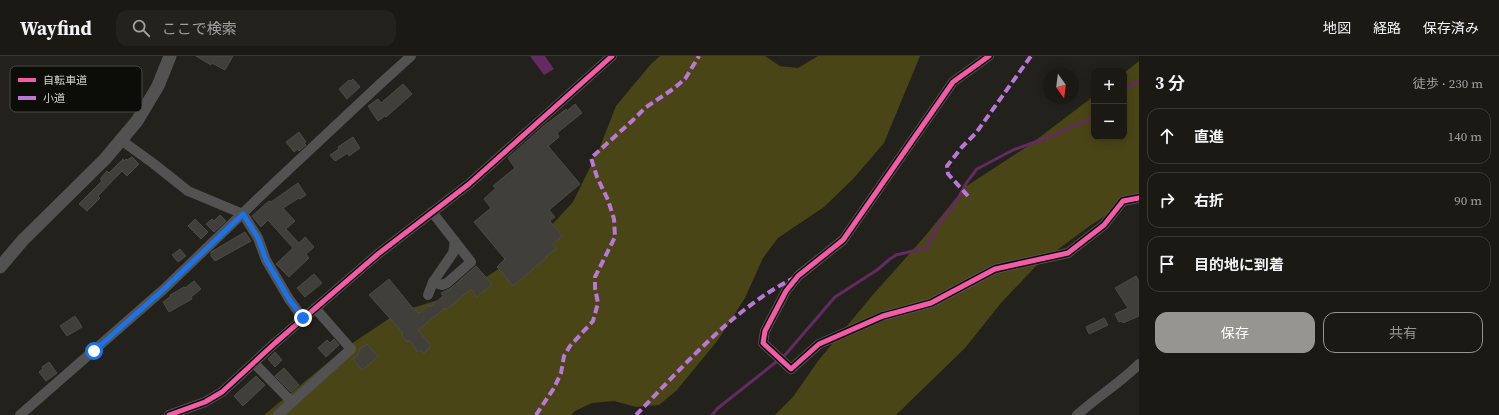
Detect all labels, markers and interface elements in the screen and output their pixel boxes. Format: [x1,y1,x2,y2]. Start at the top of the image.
search box [116,10,396,46]
text: Wayfind [20,15,92,41]
icon: search [130,17,152,39]
text: ここで検索 [162,18,237,39]
text: 地図 [1323,18,1351,38]
text: 経路 [1373,18,1401,38]
text: 保存済み [1423,18,1479,38]
legend [10,66,142,112]
north arrow [1043,68,1079,104]
map controls [1091,68,1127,140]
button: + [1091,68,1127,104]
text: 3 分 [1155,71,1185,95]
text: 自転車道 [43,73,87,88]
text: 徒歩 · 230 m [1413,75,1483,92]
text: 小道 [43,91,65,106]
button: − [1091,104,1127,140]
icon: ahead [1156,125,1178,147]
text: 直進 [1194,126,1224,147]
text: 140 m [1448,128,1482,145]
icon: right [1156,189,1178,211]
text: 右折 [1194,190,1224,211]
text: 90 m [1454,192,1482,209]
icon: arrive [1156,253,1178,275]
text: 目的地に到着 [1194,254,1284,275]
route end [294,309,312,327]
button: 保存 [1155,312,1315,353]
button: 共有 [1323,312,1483,353]
route start [85,342,103,360]

